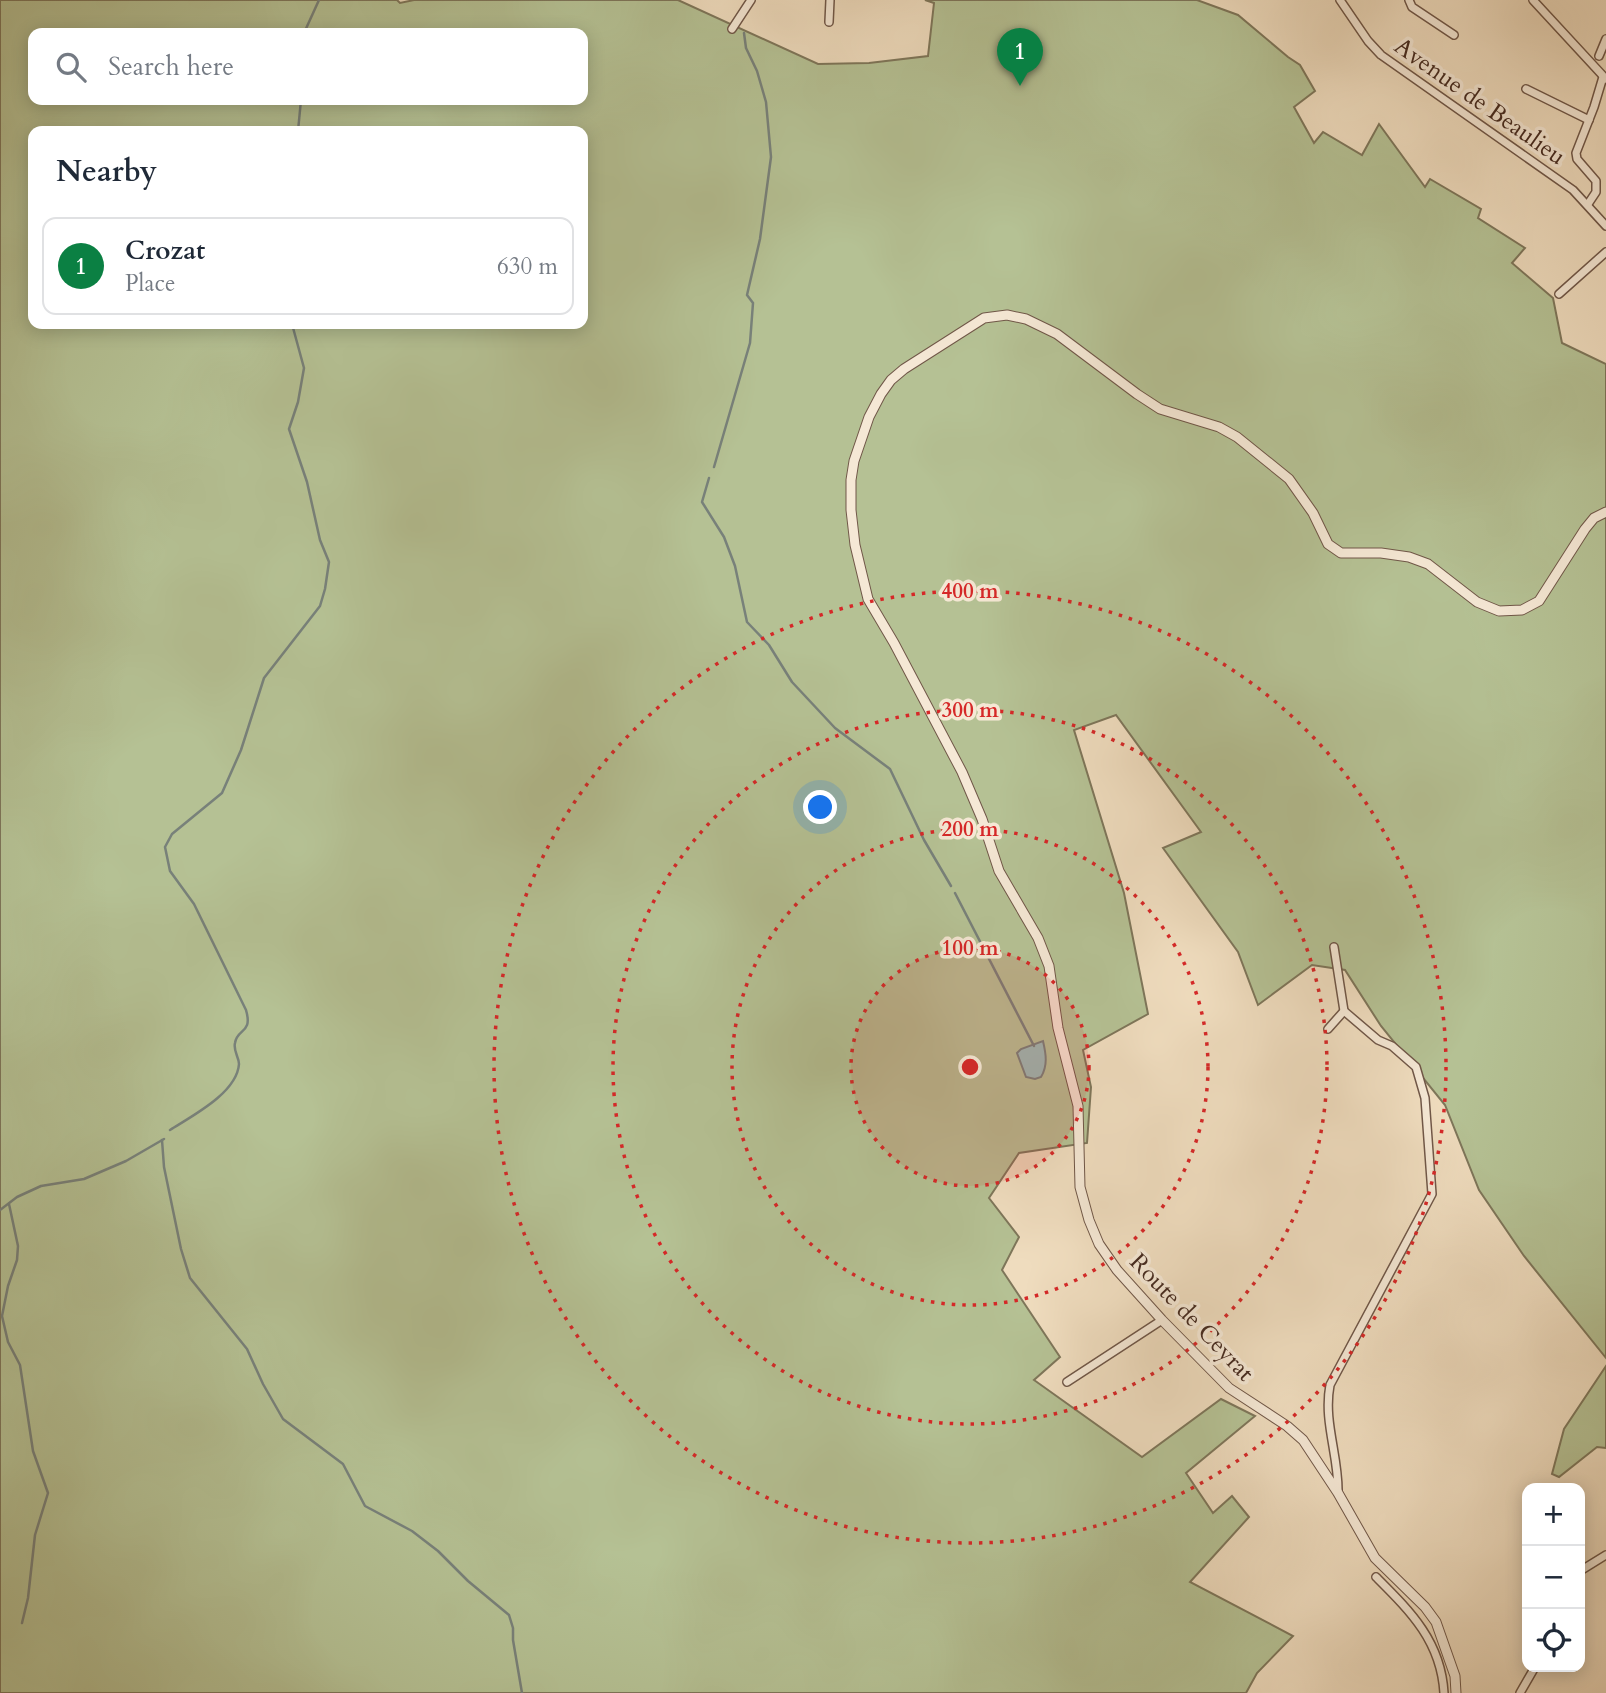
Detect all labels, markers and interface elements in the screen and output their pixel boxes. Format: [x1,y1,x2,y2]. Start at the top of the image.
search box [28,28,588,105]
pin: 1 [997,28,1043,86]
street label: Avenue de Beaulieu [1387,30,1572,173]
icon: search [52,48,90,86]
text: Search here [108,49,234,84]
text: Nearby [56,151,157,192]
text: Crozat [125,233,205,268]
text: 1 [75,251,87,282]
text: 630 m [497,251,558,282]
text: Place [125,268,175,299]
text: 400 m [941,577,999,606]
text: 300 m [941,696,999,725]
your location [803,790,837,824]
text: 200 m [941,815,999,844]
text: 100 m [941,934,999,963]
centre of rings [958,1055,982,1079]
street label: Route de Ceyrat [1122,1246,1262,1389]
map controls [1522,1483,1585,1672]
button: + [1522,1483,1585,1546]
button: − [1522,1546,1585,1609]
button: locate [1522,1609,1585,1672]

